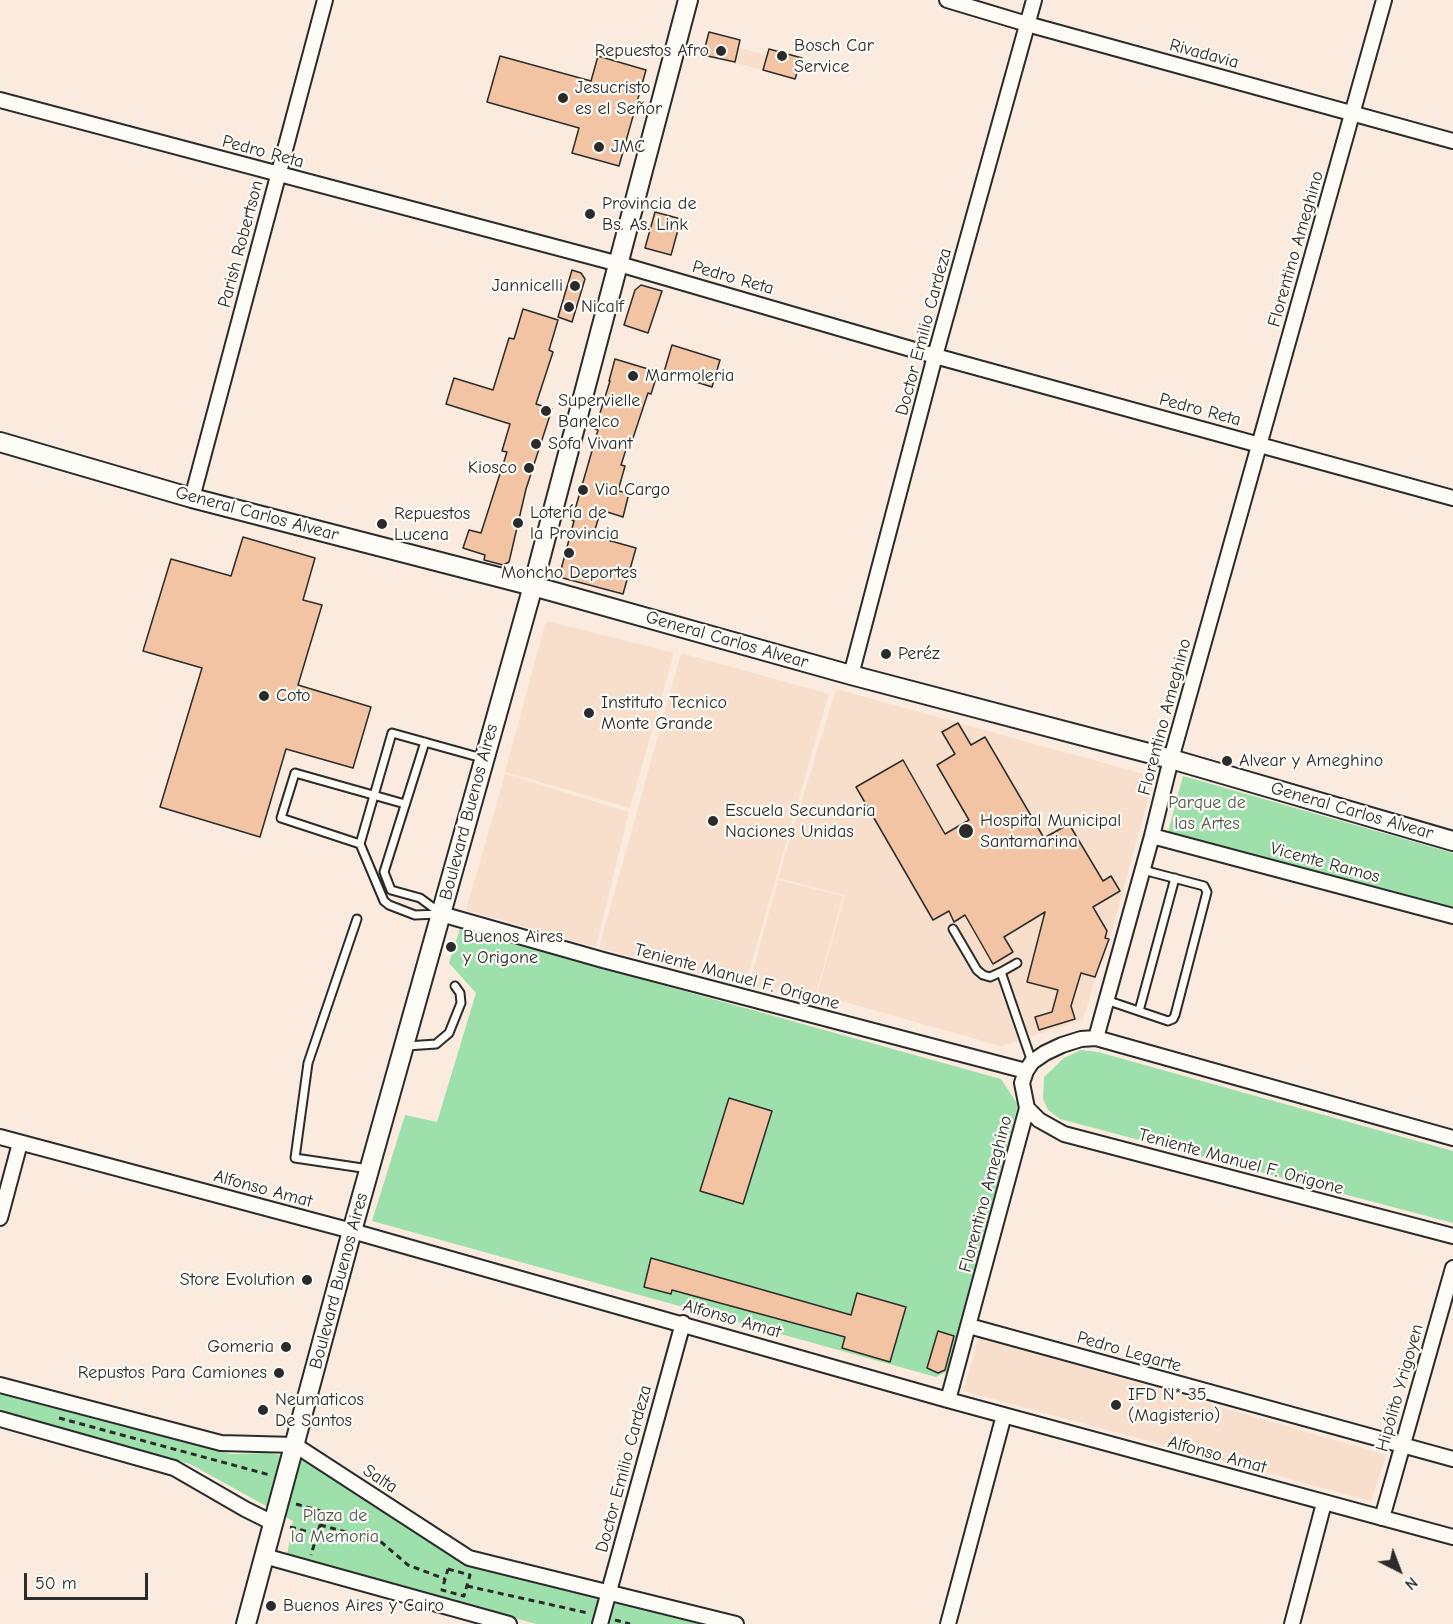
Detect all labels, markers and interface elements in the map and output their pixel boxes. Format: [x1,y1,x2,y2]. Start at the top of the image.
street label: Rivadavia [1167,34,1241,74]
place label: Bosch Car Service [794,35,874,78]
place label: Repuestos Afro [595,40,709,62]
marker: Repuestos Afro [714,44,728,58]
marker: Bosch Car Service [775,49,789,63]
place label: Jesucristo es el Señor [575,77,662,119]
marker: Jesucristo es el Señor [556,91,570,105]
street label: Pedro Reta [220,131,306,173]
place label: JMC [611,136,645,158]
marker: JMC [592,140,606,154]
street label: Florentino Ameghino [1263,168,1329,330]
street label: Parish Robertson [214,178,268,310]
place label: Provincia de Bs. As. Link [602,193,696,236]
marker: Provincia de Bs. As. Link [583,207,597,221]
street label: Doctor Emilio Cardeza [891,246,957,418]
street label: Pedro Reta [690,256,776,300]
place label: Jannicelli [492,275,563,297]
marker: Jannicelli [568,279,582,293]
place label: Nicalf [581,296,624,318]
marker: Nicalf [562,300,576,314]
place label: Marmoleria [645,365,734,387]
marker: Marmoleria [626,369,640,383]
street label: Pedro Reta [1157,389,1243,431]
place label: Supervielle Banelco [558,390,640,432]
marker: Supervielle Banelco [539,404,553,418]
place label: Sofa Vivant [548,433,633,455]
marker: Sofa Vivant [529,437,543,451]
place label: Kiosco [468,457,517,479]
marker: Kiosco [522,461,536,475]
place label: Via Cargo [595,479,670,501]
street label: General Carlos Alvear [173,482,341,546]
marker: Via Cargo [576,483,590,497]
place label: Lotería de la Provincia [530,502,619,544]
place label: Repuestos Lucena [394,503,470,546]
marker: Lotería de la Provincia [511,516,525,530]
marker: Repuestos Lucena [375,517,389,531]
marker: Moncho Deportes [562,546,576,560]
place label: Moncho Deportes [501,562,637,584]
street label: General Carlos Alvear [643,606,811,674]
street label: Florentino Ameghino [1134,636,1196,798]
place label: Peréz [898,643,940,665]
marker: Peréz [879,647,893,661]
place label: Coto [276,685,311,707]
marker: Coto [257,689,271,703]
place label: Instituto Tecnico Monte Grande [601,692,727,734]
marker: Instituto Tecnico Monte Grande [582,706,596,720]
street label: Boulevard Buenos Aires [435,722,503,902]
place label: Alvear y Ameghino [1239,750,1383,772]
marker: Alvear y Ameghino [1220,754,1234,768]
street label: General Carlos Alvear [1268,777,1436,845]
park label: Parque de las Artes [1168,792,1246,834]
place label: Escuela Secundaria Naciones Unidas [725,800,876,842]
place label: Hospital Municipal Santamarina [980,810,1121,852]
marker: Escuela Secundaria Naciones Unidas [706,814,720,828]
marker: Hospital Municipal Santamarina [957,822,975,840]
street label: Vicente Ramos [1268,838,1382,888]
place label: Buenos Aires y Origone [463,926,563,968]
street label: Teniente Manuel F. Origone [632,939,842,1015]
marker: Buenos Aires y Origone [444,940,458,954]
street label: Florentino Ameghino [955,1113,1017,1275]
street label: Teniente Manuel F. Origone [1136,1124,1346,1200]
street label: Alfonso Amat [211,1165,315,1213]
street label: Boulevard Buenos Aires [305,1191,373,1371]
place label: Store Evolution [180,1269,295,1291]
marker: Store Evolution [300,1273,314,1287]
street label: Alfonso Amat [680,1295,784,1343]
street label: Hipólito Yrigoyen [1371,1322,1429,1454]
street label: Pedro Legarte [1074,1327,1184,1377]
place label: Gomeria [207,1336,274,1358]
marker: Gomeria [279,1340,293,1354]
place label: Repustos Para Camiones [78,1362,267,1384]
marker: Repustos Para Camiones [272,1366,286,1380]
street label: Doctor Emilio Cardeza [591,1383,657,1555]
place label: IFD N* 35 (Magisterio) [1128,1384,1220,1426]
place label: Neumaticos De Santos [275,1389,364,1432]
marker: IFD N* 35 (Magisterio) [1109,1398,1123,1412]
marker: Neumaticos De Santos [256,1403,270,1417]
street label: Alfonso Amat [1165,1431,1269,1479]
street label: Salta [359,1460,401,1498]
park label: Plaza de la Memoria [291,1505,379,1547]
north arrow [1369,1540,1429,1600]
scale bar [27,1561,152,1599]
text: 50 m [35,1573,77,1594]
text: N [1401,1573,1421,1594]
place label: Buenos Aires y Cairo [283,1595,444,1617]
marker: Buenos Aires y Cairo [264,1599,278,1613]

